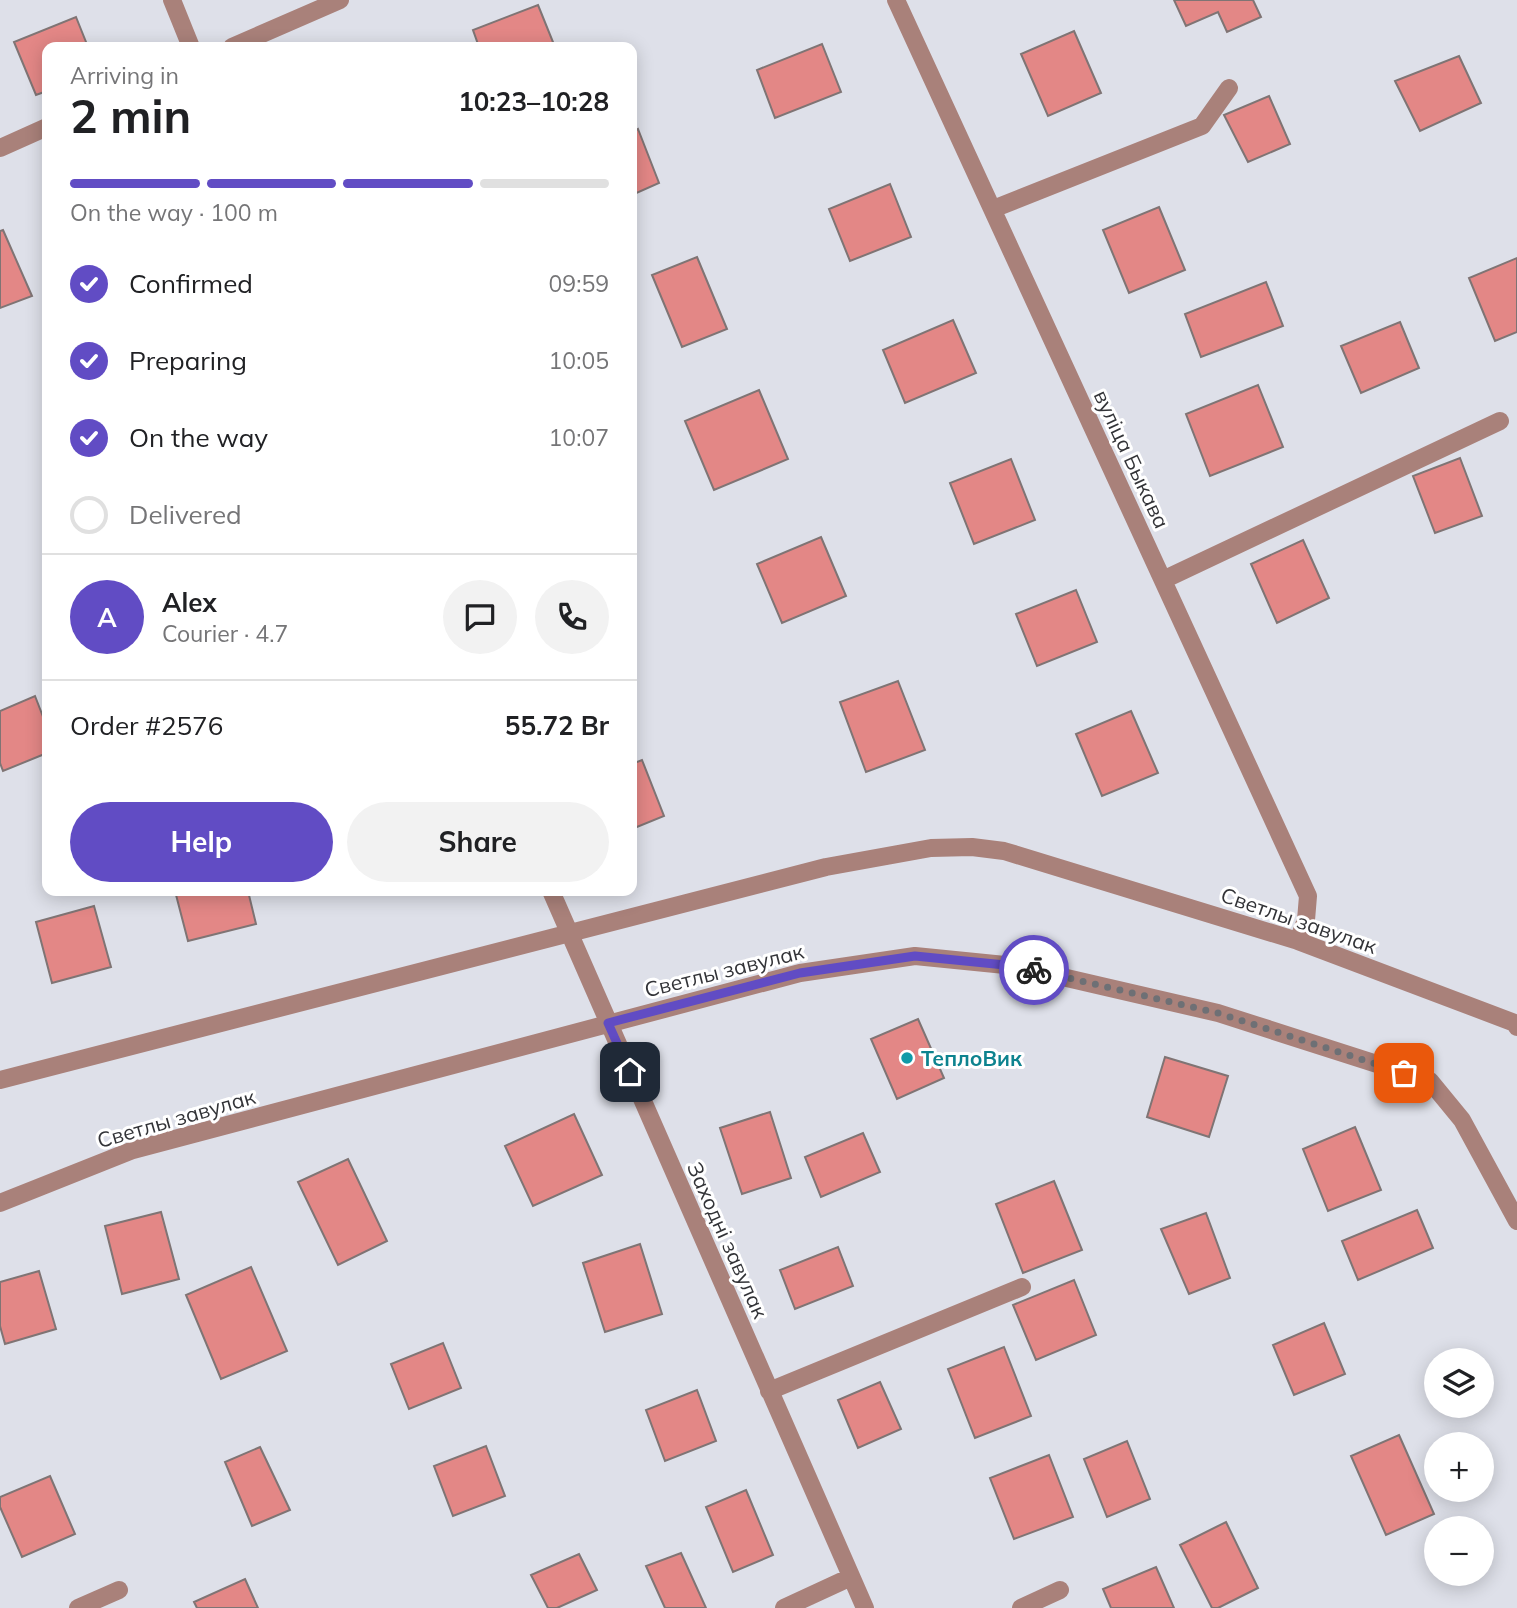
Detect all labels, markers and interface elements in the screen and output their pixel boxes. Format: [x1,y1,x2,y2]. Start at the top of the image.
text: Arriving in [70,61,179,90]
text: 10:23–10:28 [458,85,609,118]
text: 2 min [70,87,191,145]
text: On the way · 100 m [70,198,278,227]
icon: check [70,265,108,303]
text: Confirmed [129,267,253,300]
text: 09:59 [549,269,609,298]
icon: check [70,342,108,380]
text: Preparing [129,344,247,377]
text: 10:05 [549,346,609,375]
street label: вуліца Быкава [1089,386,1175,532]
icon: check [70,419,108,457]
text: On the way [129,421,268,454]
text: 10:07 [549,423,609,452]
text: Delivered [129,498,242,531]
button: chat [443,580,517,654]
button: phone [535,580,609,654]
text: Alex [162,586,217,619]
text: A [97,601,117,634]
text: Courier · 4.7 [162,619,288,648]
text: Order #2576 [70,709,223,742]
text: 55.72 Br [505,709,609,742]
button: Help [70,802,333,882]
button: Share [347,802,609,882]
street label: Светлы завулак [1218,881,1381,959]
courier [999,935,1069,1005]
street label: Светлы завулак [642,937,807,1002]
icon: bike [1015,951,1053,989]
pin [600,1042,660,1102]
pin [1374,1043,1434,1103]
place label: ТеплоВик [921,1045,1023,1071]
marker: ТеплоВик [899,1050,915,1066]
icon: home [611,1053,649,1091]
icon: bag [1385,1054,1423,1092]
street label: Светлы завулак [94,1083,259,1153]
street label: Заходні завулак [682,1158,774,1323]
map controls [1424,1348,1494,1586]
button: layers [1424,1348,1494,1418]
button: + [1424,1432,1494,1502]
button: − [1424,1516,1494,1586]

